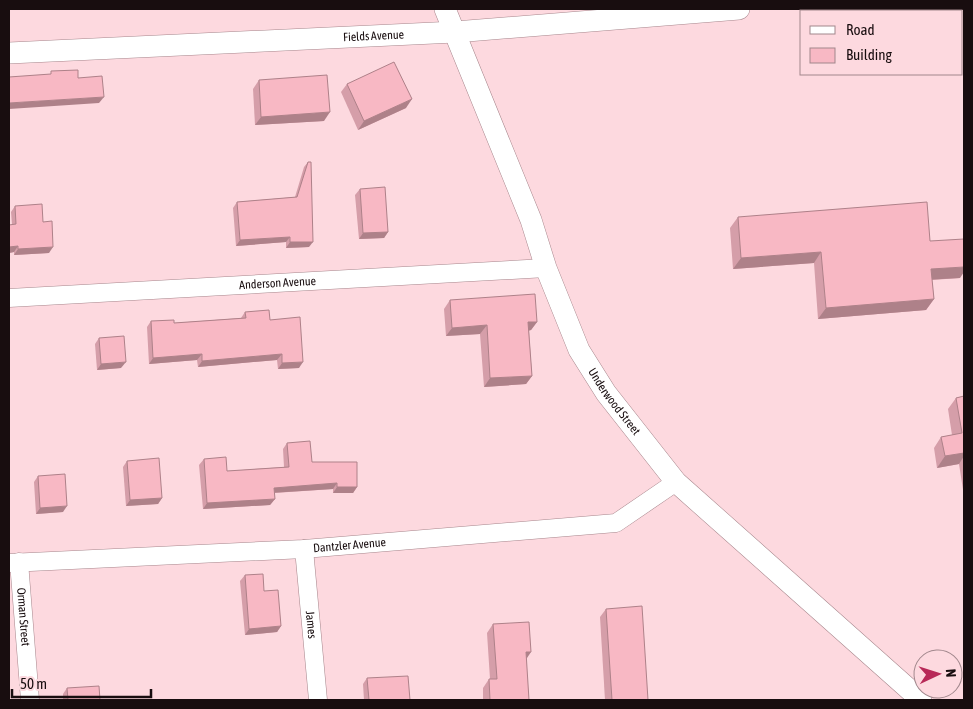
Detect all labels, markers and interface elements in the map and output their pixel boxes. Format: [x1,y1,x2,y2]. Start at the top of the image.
legend [800,10,963,75]
text: Road [846,21,875,38]
street label: Fields Avenue [343,27,404,44]
text: Building [846,46,892,63]
street label: Anderson Avenue [239,274,316,292]
street label: Underwood Street [585,365,644,438]
street label: Dantzler Avenue [313,535,386,555]
street label: Orman Street [14,587,33,647]
street label: James [303,610,319,639]
north arrow [913,649,963,699]
scale bar [12,666,151,698]
text: N [943,668,959,678]
text: 50 m [20,675,47,692]

